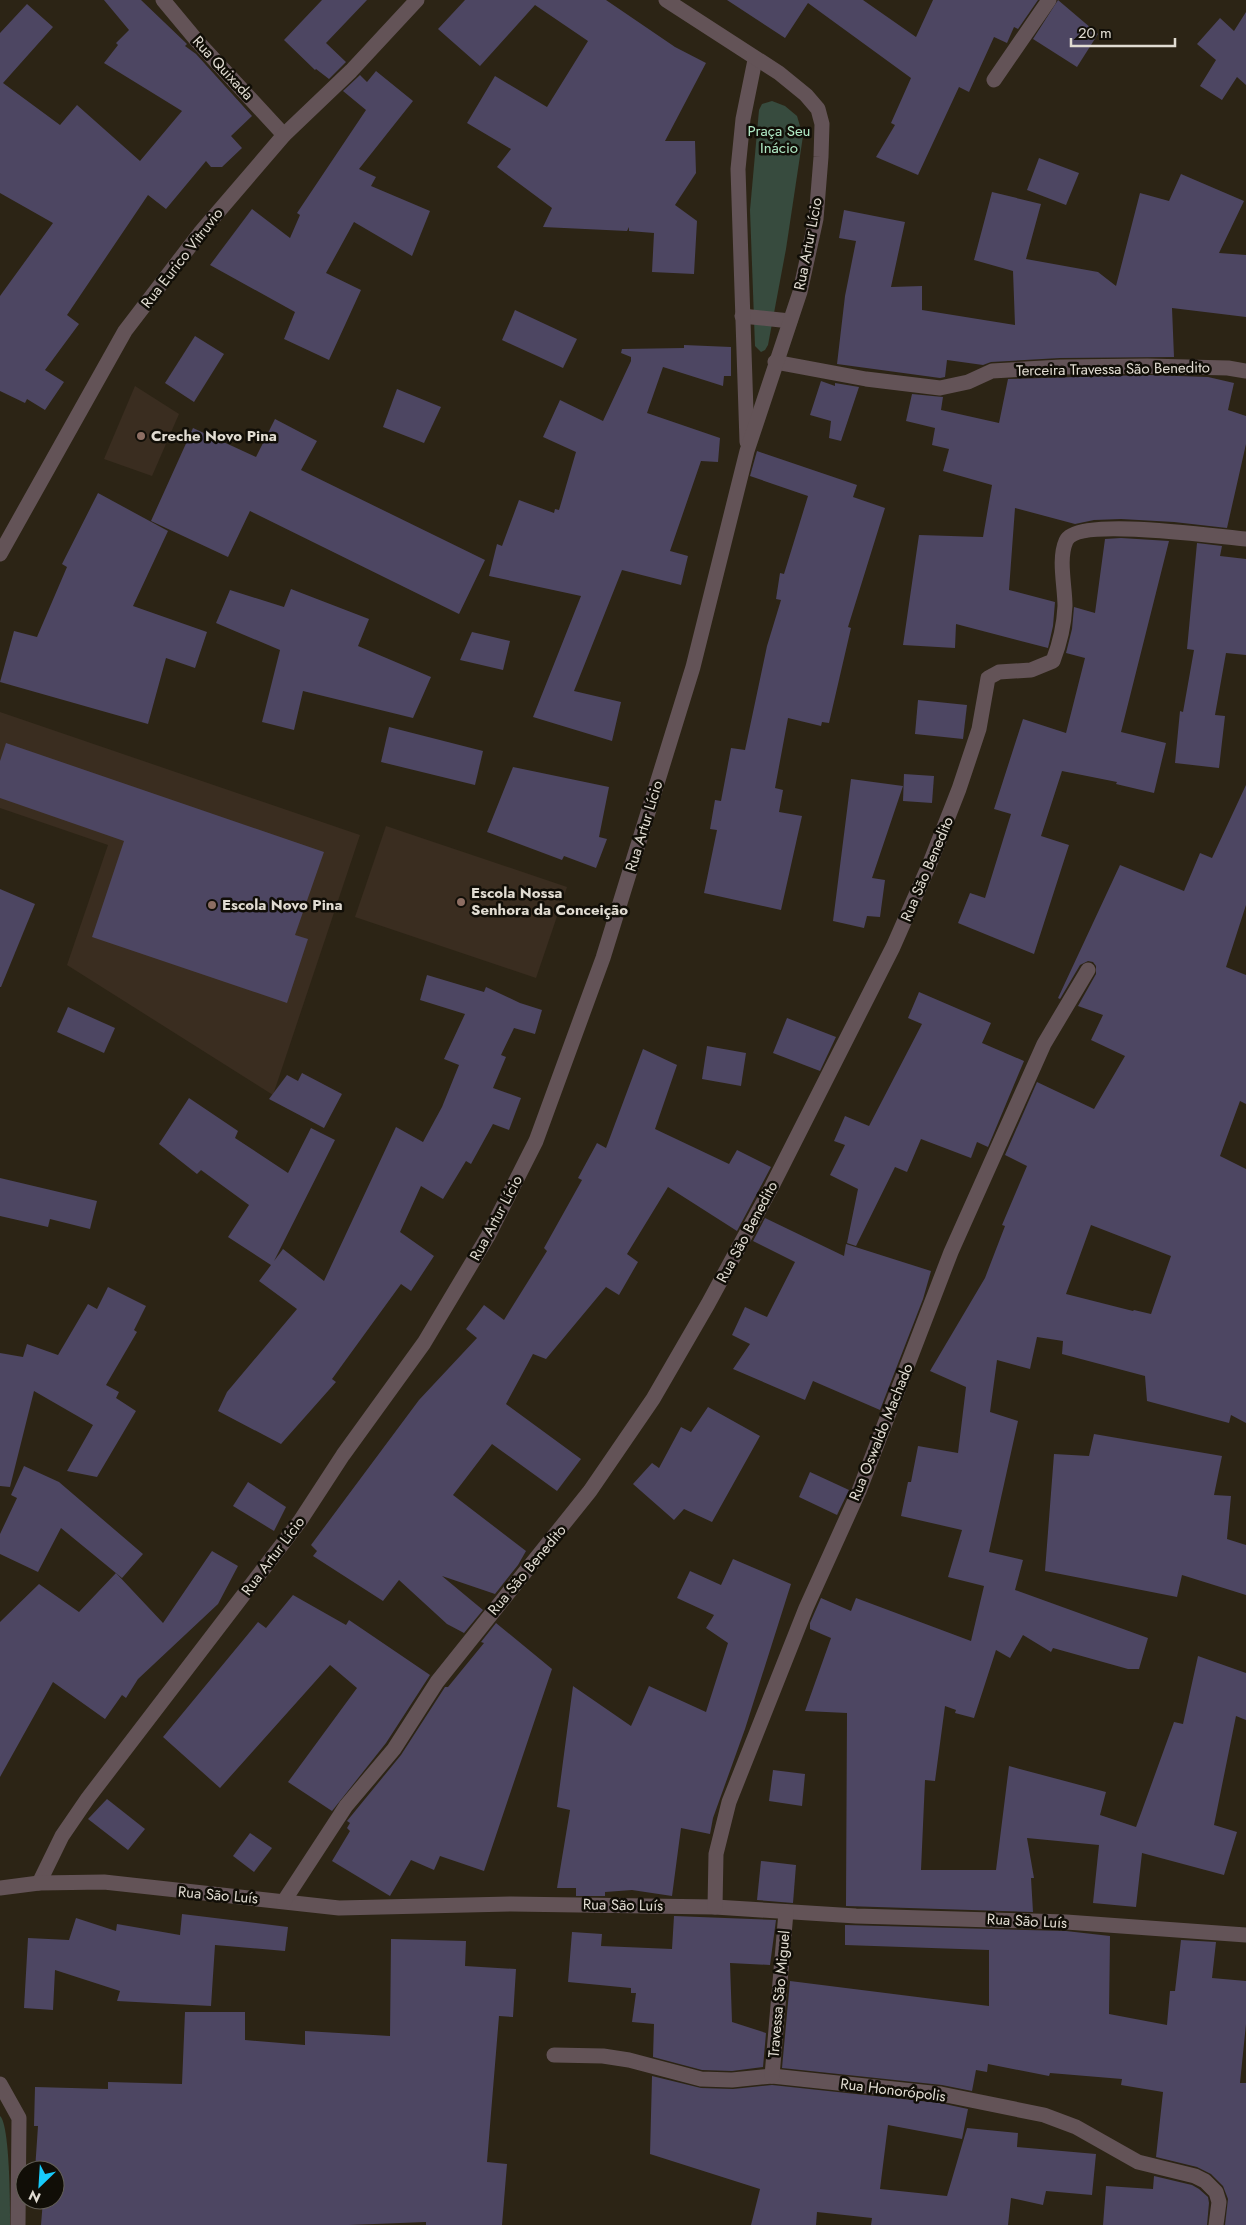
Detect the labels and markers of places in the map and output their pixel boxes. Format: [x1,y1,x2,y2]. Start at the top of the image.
place label: Creche Novo Pina [151,425,277,447]
marker: Creche Novo Pina [135,430,147,442]
place label: Escola Nossa Senhora da Conceição [471,882,628,921]
place label: Escola Novo Pina [222,894,343,916]
marker: Escola Nossa Senhora da Conceição [455,896,467,908]
marker: Escola Novo Pina [206,899,218,911]

